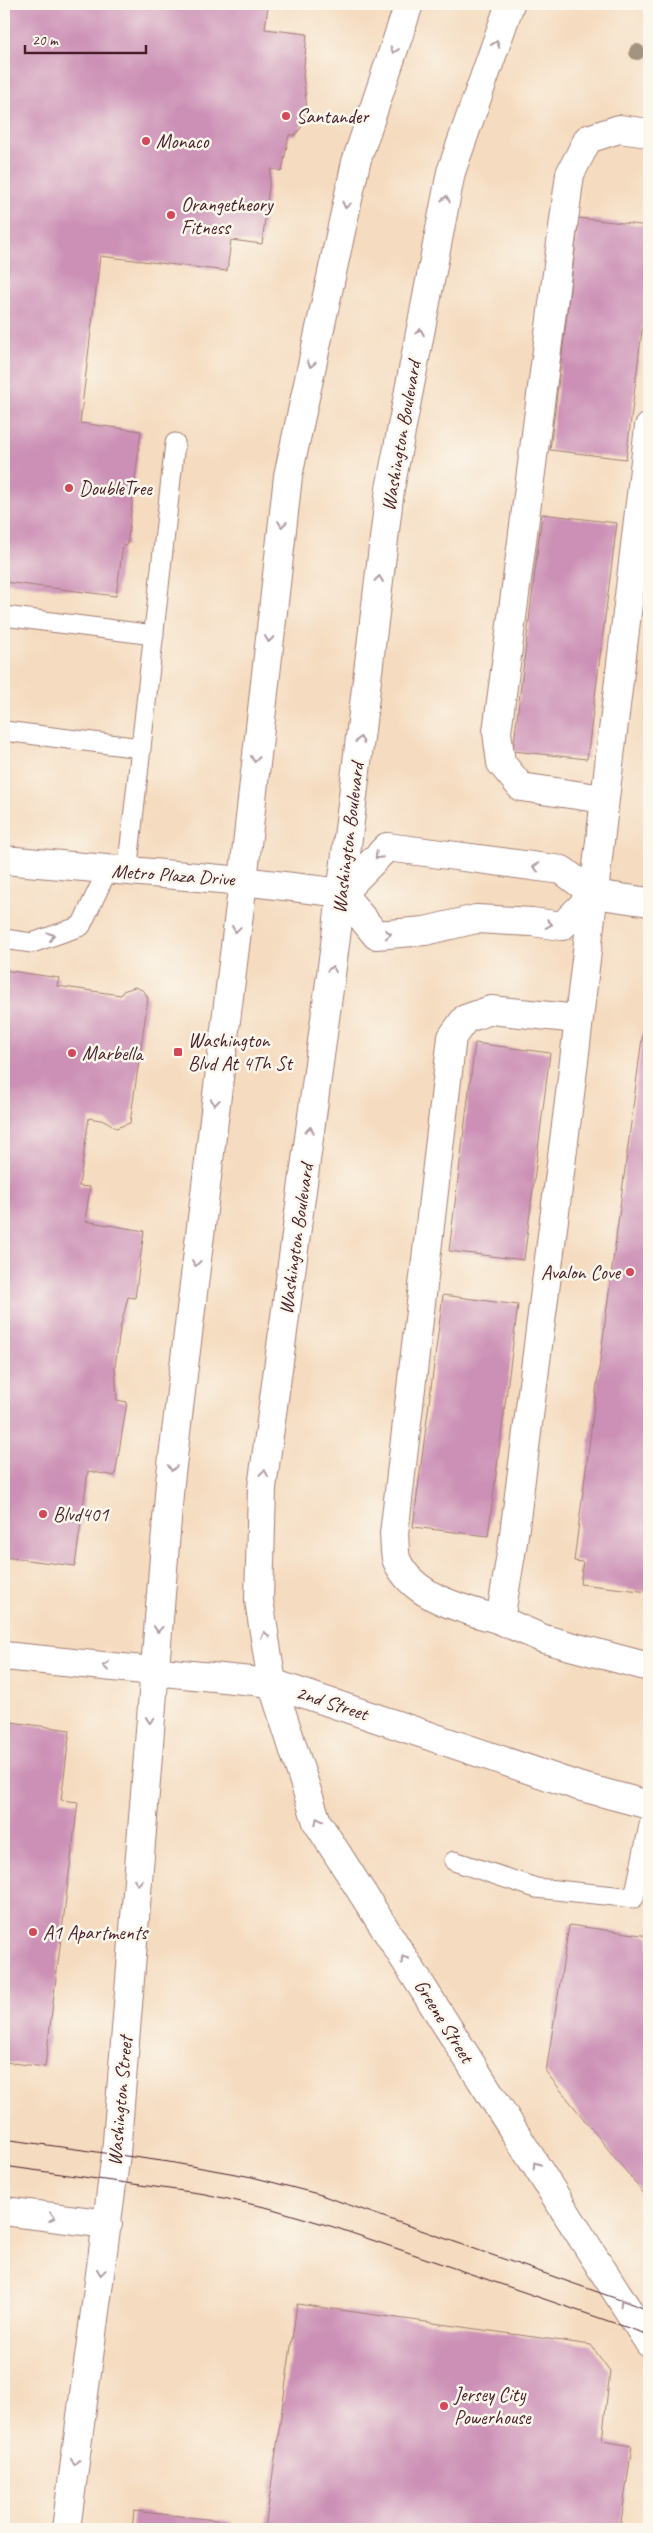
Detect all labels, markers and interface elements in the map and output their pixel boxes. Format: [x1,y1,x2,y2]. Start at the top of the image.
scale bar [25,22,146,54]
text: 20 m [32,31,59,50]
one-way arrow [490,41,500,49]
one-way arrow [389,45,399,54]
place label: Santander [296,104,370,129]
marker: Santander [280,110,292,122]
place label: Monaco [156,129,209,154]
marker: Monaco [140,135,152,147]
place label: Orangetheory Fitness [181,192,275,240]
one-way arrow [440,194,450,203]
one-way arrow [342,201,352,210]
marker: Orangetheory Fitness [165,209,177,221]
one-way arrow [414,328,425,337]
street label: Washington Boulevard [376,356,427,513]
one-way arrow [306,359,317,368]
place label: DoubleTree [79,476,153,501]
marker: DoubleTree [63,482,75,494]
one-way arrow [277,520,288,528]
one-way arrow [373,574,384,582]
one-way arrow [264,636,275,644]
one-way arrow [354,736,365,744]
one-way arrow [250,755,261,763]
street label: Washington Boulevard [326,758,370,915]
one-way arrow [375,850,384,859]
street label: Metro Plaza Drive [111,858,237,892]
one-way arrow [532,862,540,873]
one-way arrow [544,919,553,929]
one-way arrow [231,925,242,933]
one-way arrow [384,928,392,939]
one-way arrow [46,932,55,942]
one-way arrow [326,965,337,973]
place label: Washington Blvd At 4Th St [188,1028,294,1076]
place label: Marbella [82,1041,144,1066]
marker: Washington Blvd At 4Th St [172,1046,184,1058]
marker: Marbella [66,1047,78,1059]
one-way arrow [210,1098,221,1106]
one-way arrow [304,1126,315,1134]
street label: Washington Boulevard [273,1159,319,1316]
one-way arrow [191,1259,202,1267]
place label: Avalon Cove [541,1260,621,1285]
marker: Avalon Cove [624,1266,636,1278]
one-way arrow [167,1464,178,1472]
one-way arrow [258,1469,269,1477]
place label: Blvd401 [53,1502,109,1527]
marker: Blvd401 [37,1508,49,1520]
one-way arrow [153,1626,164,1634]
one-way arrow [260,1631,271,1639]
one-way arrow [102,1661,110,1672]
street label: 2nd Street [293,1680,373,1727]
one-way arrow [145,1716,156,1724]
one-way arrow [314,1817,324,1826]
one-way arrow [132,1878,143,1886]
place label: A1 Apartments [43,1920,149,1945]
marker: A1 Apartments [27,1926,39,1938]
one-way arrow [401,1955,410,1964]
street label: Greene Street [409,1975,481,2069]
street label: Washington Street [102,2032,138,2167]
one-way arrow [532,2162,542,2171]
one-way arrow [48,2211,56,2222]
one-way arrow [96,2268,107,2276]
one-way arrow [620,2299,629,2308]
place label: Jersey City Powerhouse [453,2382,532,2430]
marker: Jersey City Powerhouse [438,2400,450,2412]
one-way arrow [71,2458,81,2466]

